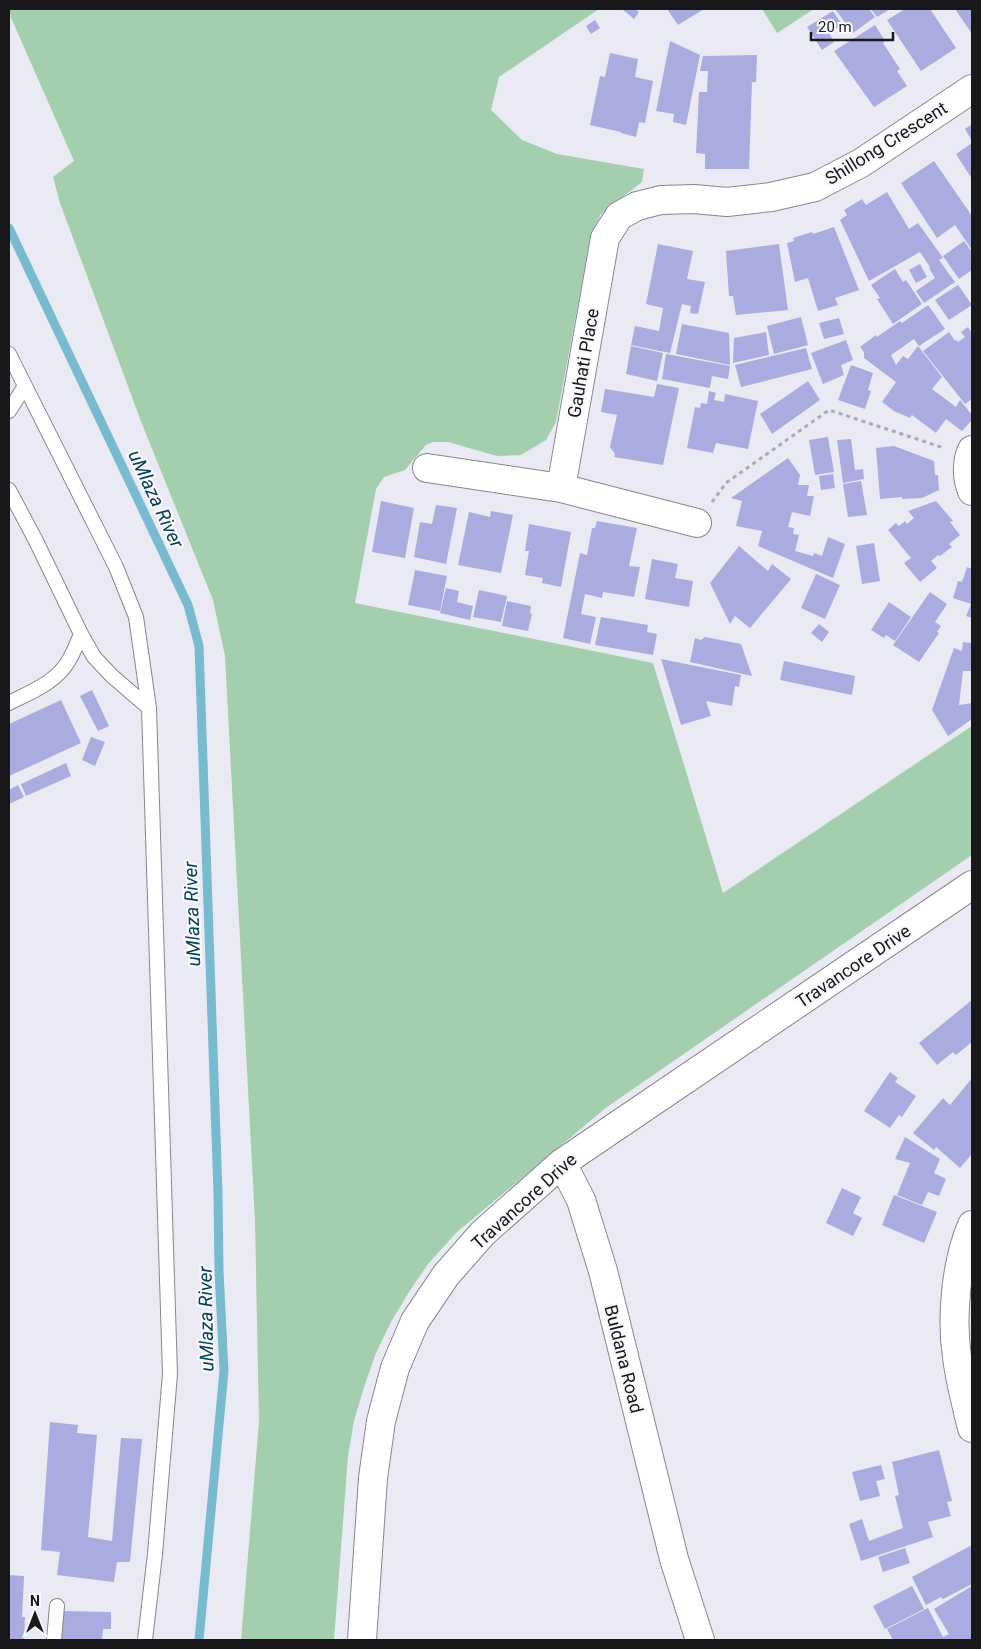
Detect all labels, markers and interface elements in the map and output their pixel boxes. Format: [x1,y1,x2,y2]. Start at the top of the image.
scale bar [811,10,894,42]
text: 20 m [818,18,852,36]
street label: Shillong Crescent [821,97,951,189]
street label: Gauhati Place [563,307,603,419]
water label: uMlaza River [123,446,189,552]
water label: uMlaza River [179,860,205,967]
street label: Travancore Drive [792,920,914,1012]
street label: Travancore Drive [467,1148,581,1254]
water label: uMlaza River [194,1265,218,1372]
street label: Buldana Road [600,1303,648,1415]
north arrow [10,1589,60,1639]
text: N [30,1593,40,1609]

